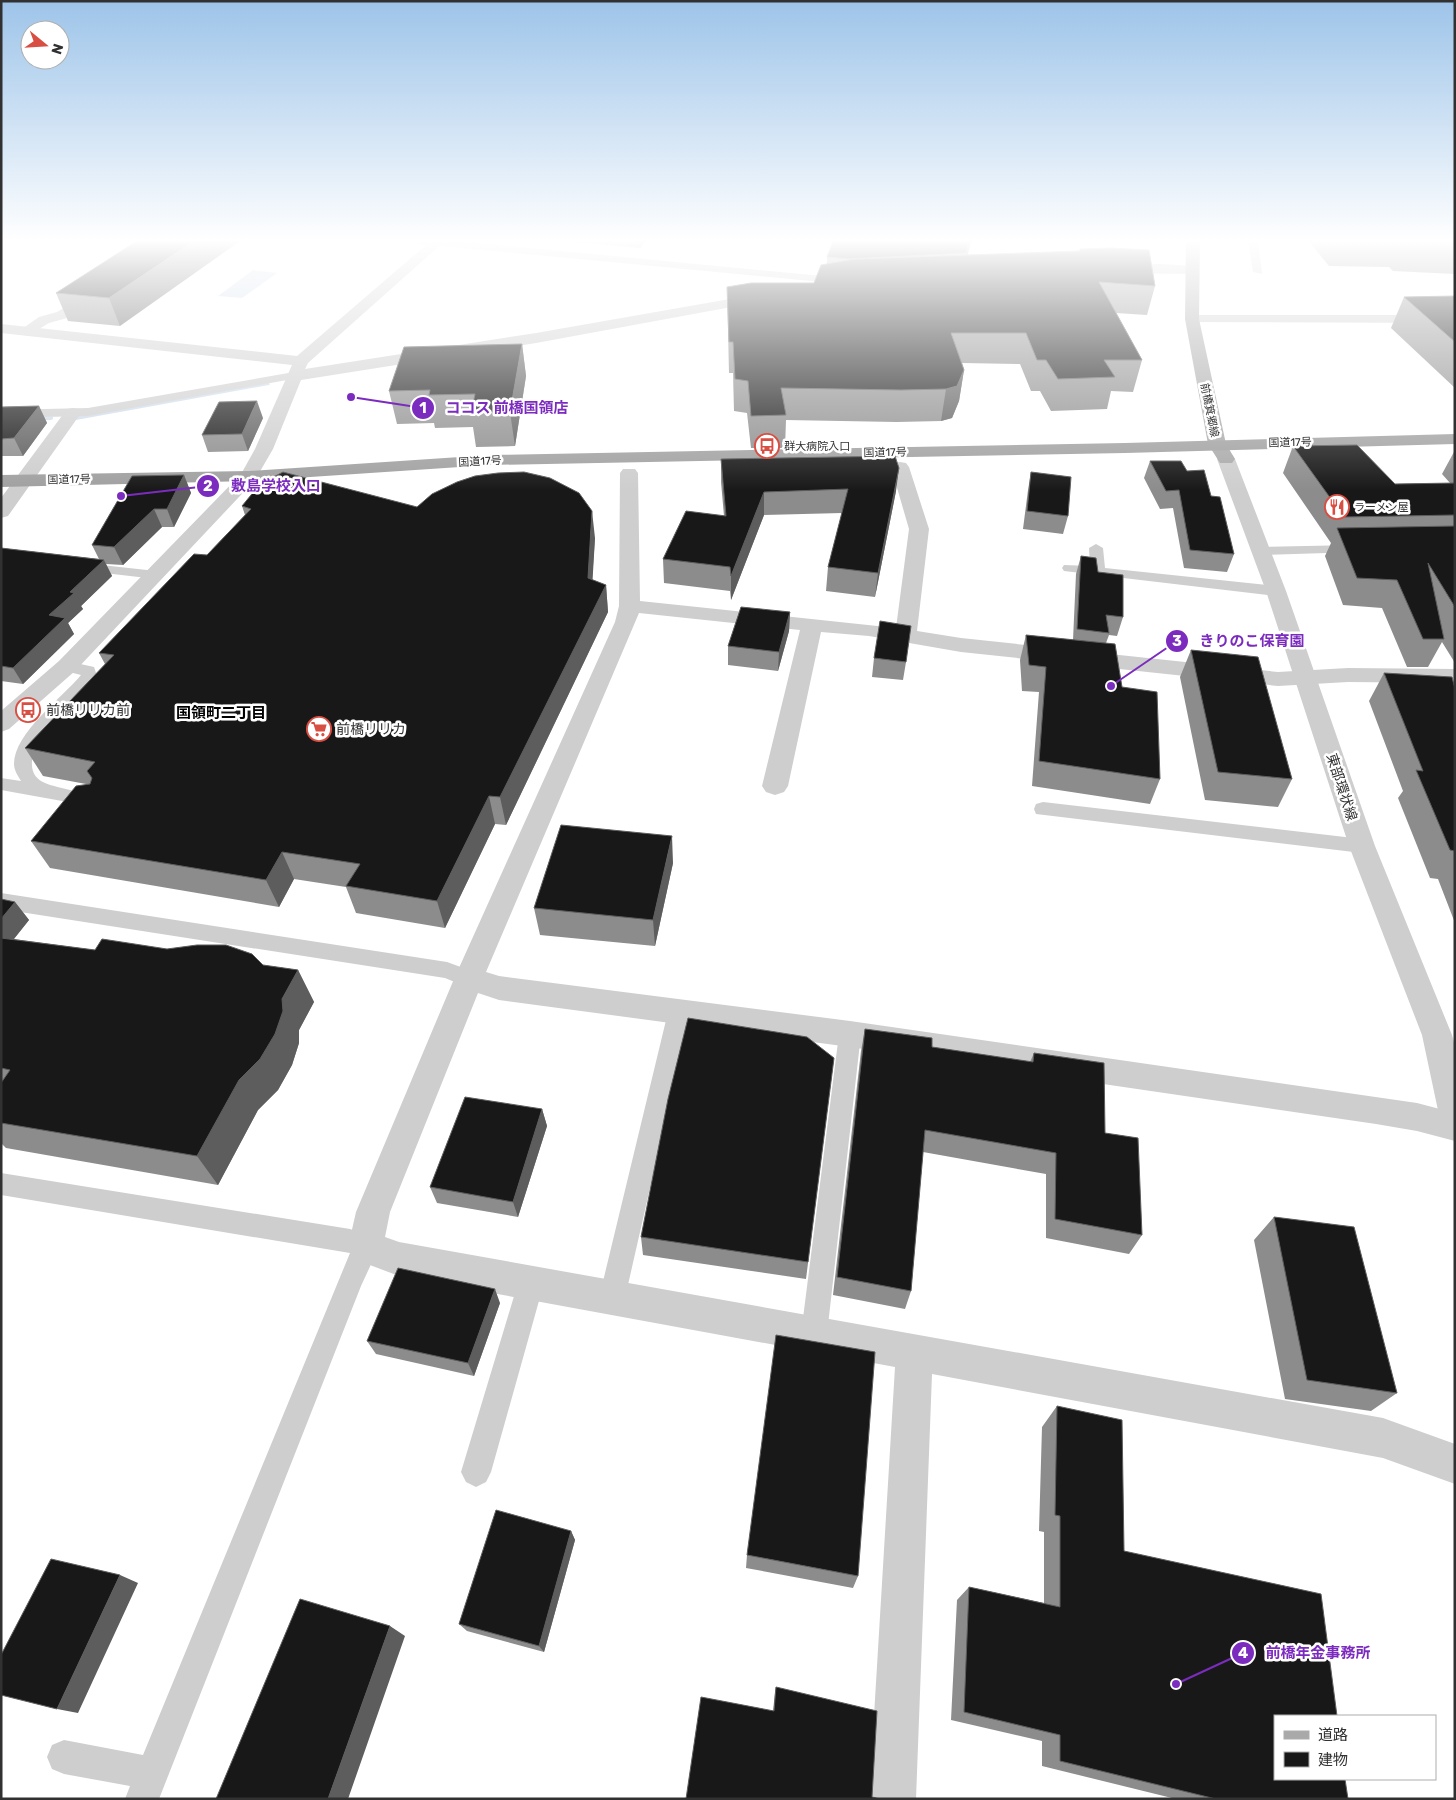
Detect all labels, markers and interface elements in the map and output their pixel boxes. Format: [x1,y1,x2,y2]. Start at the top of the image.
north arrow [20,20,70,70]
text: N [47,41,67,56]
street label: 前橋箕郷線 [1198,382,1221,438]
callout: ココス 前橋国領店 [411,393,579,423]
text: 1 [419,399,427,417]
text: ココス 前橋国領店 [445,399,569,417]
bus stop icon: 群大病院入口 [754,433,780,459]
street label: 国道17号 [1268,436,1312,449]
place label: 群大病院入口 [784,440,850,453]
street label: 国道17号 [863,446,907,459]
street label: 国道17号 [458,454,502,469]
callout: 敷島学校入口 [196,471,331,501]
street label: 国道17号 [47,473,91,486]
text: 2 [203,477,213,495]
text: 敷島学校入口 [231,477,321,495]
restaurant icon: ラーメン屋 [1324,494,1350,520]
place label: ラーメン屋 [1354,501,1409,514]
callout: きりのこ保育園 [1164,626,1314,656]
text: 3 [1172,632,1182,650]
text: きりのこ保育園 [1199,632,1305,650]
bus stop icon: 前橋リリカ前 [15,697,41,723]
place label: 前橋リリカ前 [46,702,130,719]
district label: 国領町二丁目 [176,704,266,722]
supermarket icon: 前橋リリカ [306,716,332,742]
place label: 前橋リリカ [336,721,406,738]
street label: 東部環状線 [1323,751,1360,823]
callout: 前橋年金事務所 [1230,1638,1380,1668]
text: 4 [1238,1644,1248,1662]
text: 前橋年金事務所 [1265,1644,1371,1662]
legend [1274,1715,1436,1780]
text: 道路 [1318,1726,1348,1744]
text: 建物 [1318,1751,1348,1769]

